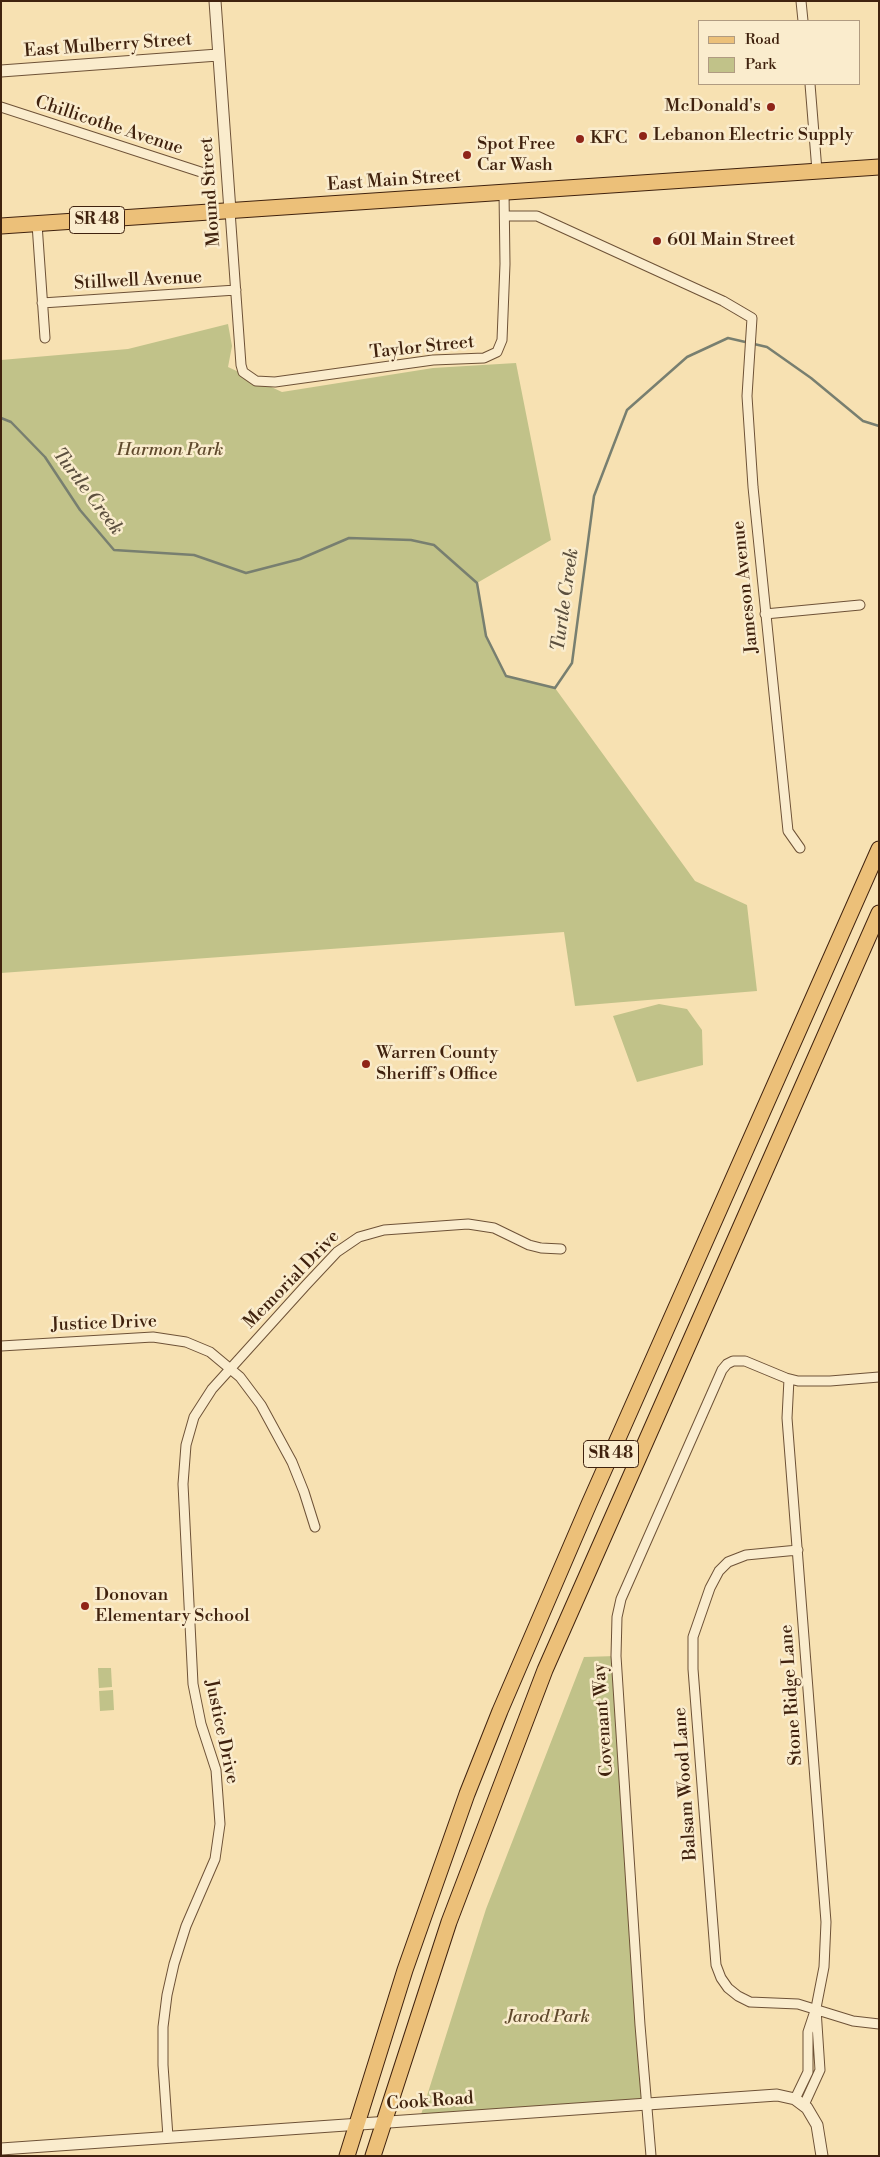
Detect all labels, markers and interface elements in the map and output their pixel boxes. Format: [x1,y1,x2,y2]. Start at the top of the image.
legend [698,20,860,85]
street label: East Mulberry Street [23,29,193,63]
text: Road [745,30,780,49]
text: Park [745,55,776,74]
street label: Chillicothe Avenue [32,92,186,160]
place label: McDonald's [665,96,761,118]
marker: McDonald's [765,101,777,113]
place label: Lebanon Electric Supply [653,125,853,147]
place label: KFC [590,128,627,150]
marker: Lebanon Electric Supply [637,130,649,142]
marker: KFC [574,133,586,145]
place label: Spot Free Car Wash [477,134,555,176]
street label: Mound Street [196,136,226,248]
marker: Spot Free Car Wash [461,149,473,161]
street label: East Main Street [326,166,462,196]
road number: SR 48 [70,206,124,234]
place label: 601 Main Street [667,230,795,252]
marker: 601 Main Street [651,235,663,247]
street label: Stillwell Avenue [73,267,203,295]
street label: Taylor Street [369,332,475,364]
park label: Harmon Park [117,440,223,462]
water label: Turtle Creek [47,444,127,540]
street label: Jameson Avenue [728,520,764,654]
water label: Turtle Creek [548,547,584,653]
place label: Warren County Sheriff’s Office [376,1043,498,1086]
marker: Warren County Sheriff’s Office [360,1058,372,1070]
street label: Memorial Drive [239,1226,345,1334]
street label: Justice Drive [51,1311,157,1337]
road number: SR 48 [584,1440,638,1468]
place label: Donovan Elementary School [95,1585,250,1628]
marker: Donovan Elementary School [79,1600,91,1612]
street label: Stone Ridge Lane [776,1624,808,1766]
street label: Covenant Way [589,1663,619,1777]
street label: Justice Drive [199,1678,243,1786]
street label: Balsam Wood Lane [670,1707,702,1861]
park label: Jarod Park [506,2007,590,2029]
street label: Cook Road [386,2088,474,2116]

